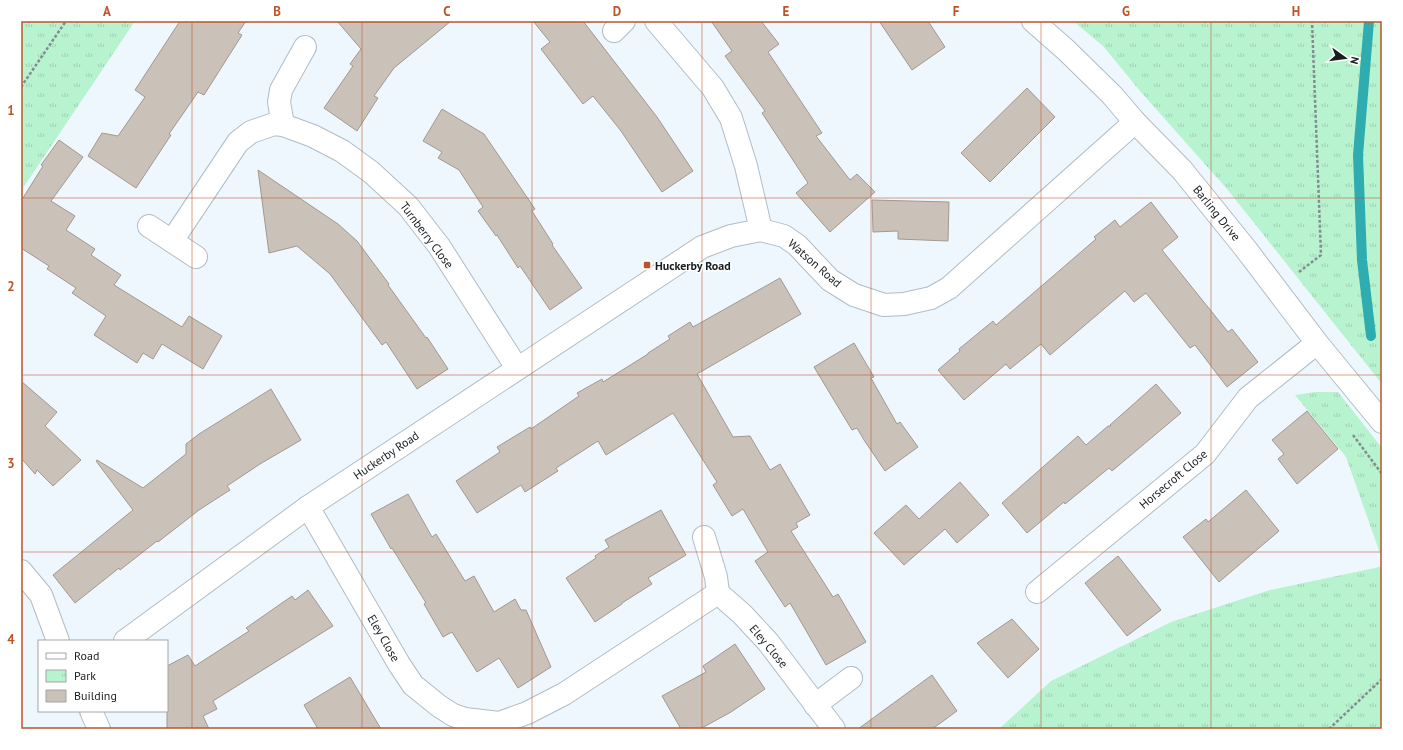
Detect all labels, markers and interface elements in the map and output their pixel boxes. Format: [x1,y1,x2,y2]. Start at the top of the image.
text: A [103,3,111,20]
text: B [273,3,281,20]
text: C [443,3,451,20]
text: D [613,3,621,20]
text: E [783,3,790,20]
text: F [953,3,960,20]
text: G [1122,3,1130,20]
text: H [1292,3,1300,20]
north arrow [1325,38,1365,78]
text: N [1347,55,1362,66]
text: 1 [7,102,15,119]
street label: Barling Drive [1190,182,1244,244]
street label: Turnberry Close [397,199,457,271]
street label: Watson Road [785,236,845,290]
place label: Huckerby Road [655,258,731,273]
marker: Huckerby Road [642,260,652,270]
text: 2 [7,278,15,295]
street label: Huckerby Road [350,428,422,482]
street label: Horsecroft Close [1136,446,1210,512]
text: 3 [7,455,15,472]
street label: Eley Close [364,612,404,664]
street label: Eley Close [747,621,791,671]
text: 4 [7,631,15,648]
legend [38,640,168,712]
text: Road [74,648,99,663]
text: Park [74,668,96,683]
text: Building [74,688,117,703]

